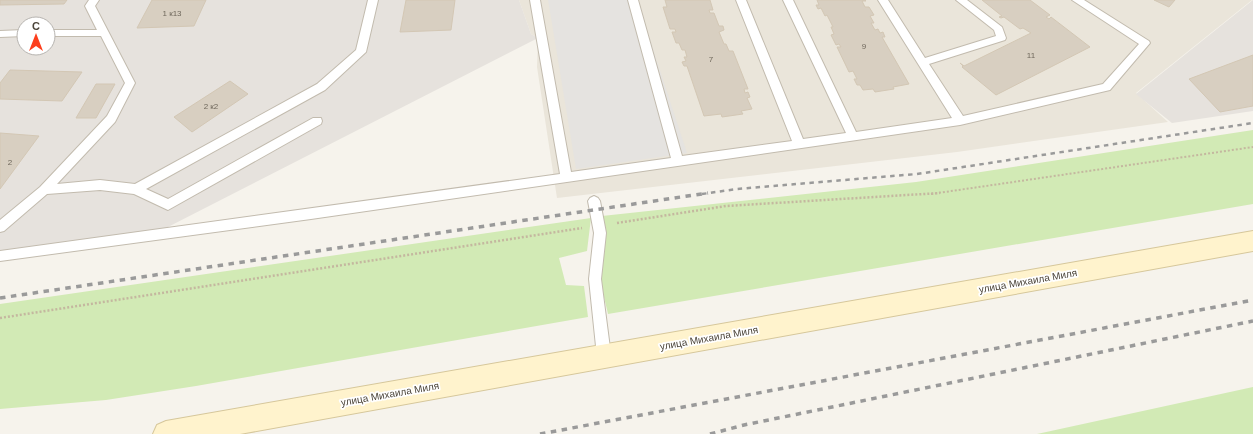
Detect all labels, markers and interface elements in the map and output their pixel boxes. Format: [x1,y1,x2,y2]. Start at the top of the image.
house number: 1 к13 [162,9,182,18]
north arrow [16,16,56,56]
text: С [32,20,40,32]
house number: 9 [862,42,867,51]
house number: 11 [1027,51,1036,60]
house number: 7 [709,55,714,64]
house number: 2 к2 [204,102,219,111]
house number: 2 [8,158,13,167]
street label: улица Михаила Миля [978,267,1078,295]
street label: улица Михаила Миля [659,324,759,352]
street label: улица Михаила Миля [340,380,440,408]

